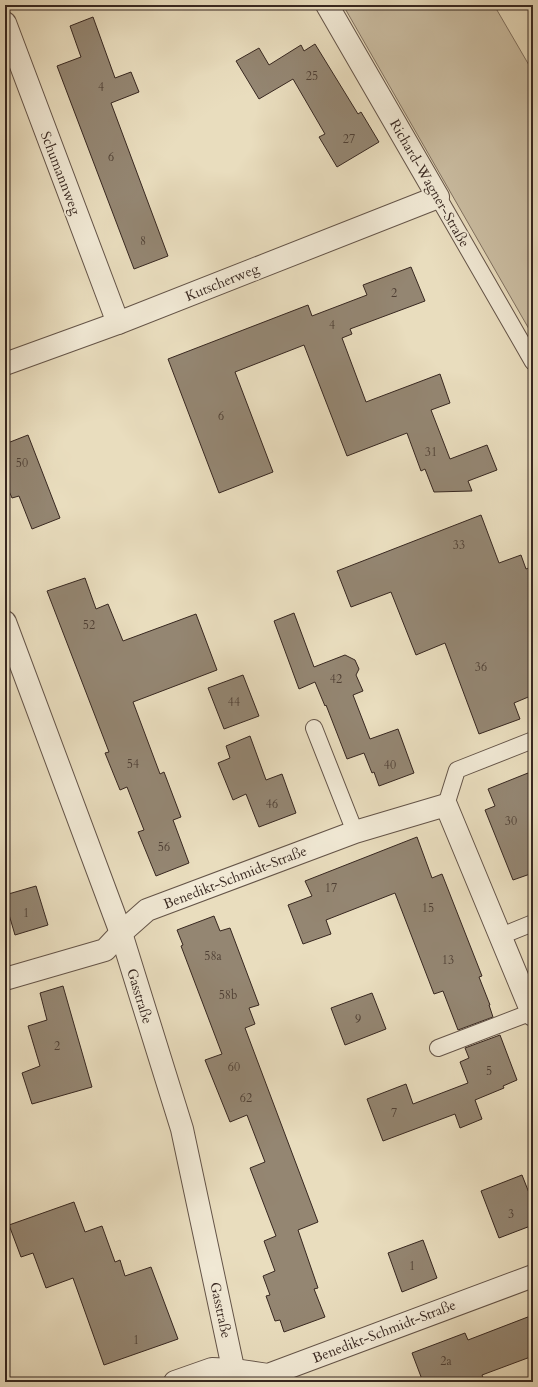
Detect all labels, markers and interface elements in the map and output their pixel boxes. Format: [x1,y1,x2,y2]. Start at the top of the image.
house number: 25 [306,68,318,84]
house number: 4 [98,79,104,95]
street label: Richard-Wagner-Straße [385,116,474,251]
street label: Schumannweg [36,129,85,218]
house number: 27 [343,131,355,147]
house number: 6 [108,149,114,165]
house number: 8 [140,233,146,249]
street label: Kutscherweg [182,259,262,306]
house number: 2 [391,285,397,301]
house number: 4 [329,317,335,333]
house number: 6 [218,408,224,424]
house number: 31 [425,444,437,460]
house number: 50 [16,455,28,471]
house number: 33 [453,537,465,553]
house number: 52 [83,617,95,633]
house number: 36 [475,659,487,675]
house number: 42 [330,671,342,687]
house number: 44 [228,694,240,710]
house number: 54 [127,756,139,772]
house number: 40 [384,757,396,773]
house number: 46 [266,796,278,812]
house number: 30 [505,813,517,829]
house number: 56 [158,839,170,855]
street label: Benedikt-Schmidt-Straße [161,841,310,914]
house number: 17 [325,880,337,896]
house number: 15 [422,900,434,916]
house number: 1 [23,905,29,921]
house number: 58a [204,948,223,964]
house number: 13 [442,952,454,968]
street label: Gasstraße [122,966,157,1026]
house number: 58b [219,987,237,1003]
house number: 9 [355,1011,361,1027]
house number: 2 [54,1038,60,1054]
house number: 60 [228,1059,240,1075]
house number: 5 [486,1063,492,1079]
house number: 62 [240,1090,252,1106]
house number: 7 [391,1105,397,1121]
house number: 3 [508,1206,514,1222]
house number: 1 [409,1258,415,1274]
street label: Gasstraße [205,1280,236,1340]
street label: Benedikt-Schmidt-Straße [310,1295,459,1368]
house number: 1 [133,1332,139,1348]
house number: 2a [440,1353,452,1369]

